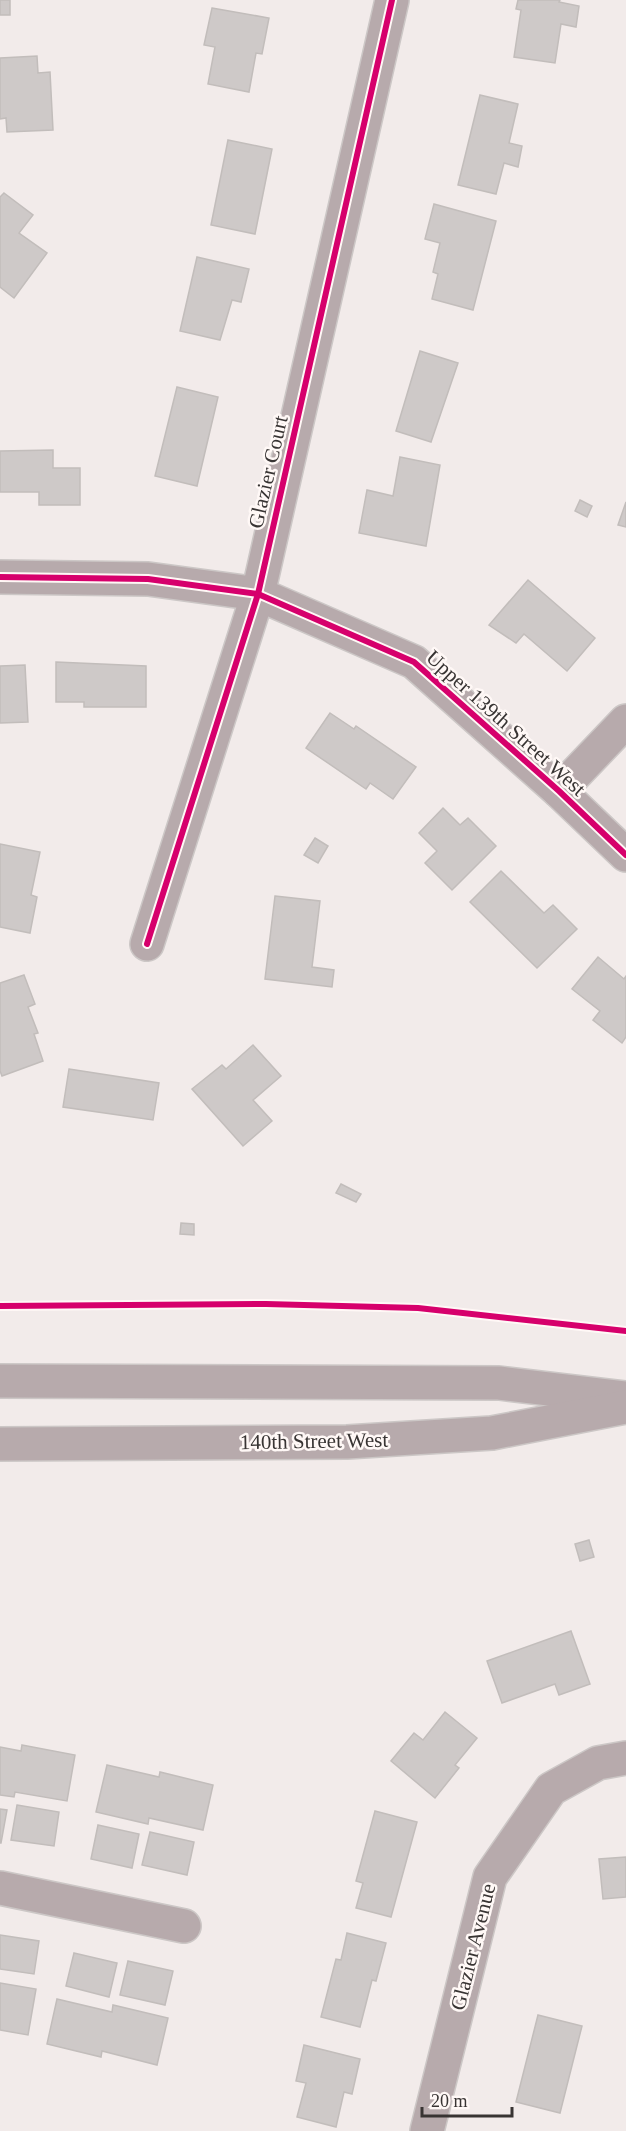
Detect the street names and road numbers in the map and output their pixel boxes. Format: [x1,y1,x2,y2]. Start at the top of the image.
street label: Glazier Court [243,413,293,531]
street label: Upper 139th Street West [421,645,591,801]
street label: 140th Street West [240,1428,389,1454]
street label: Glazier Avenue [446,1881,500,2013]

